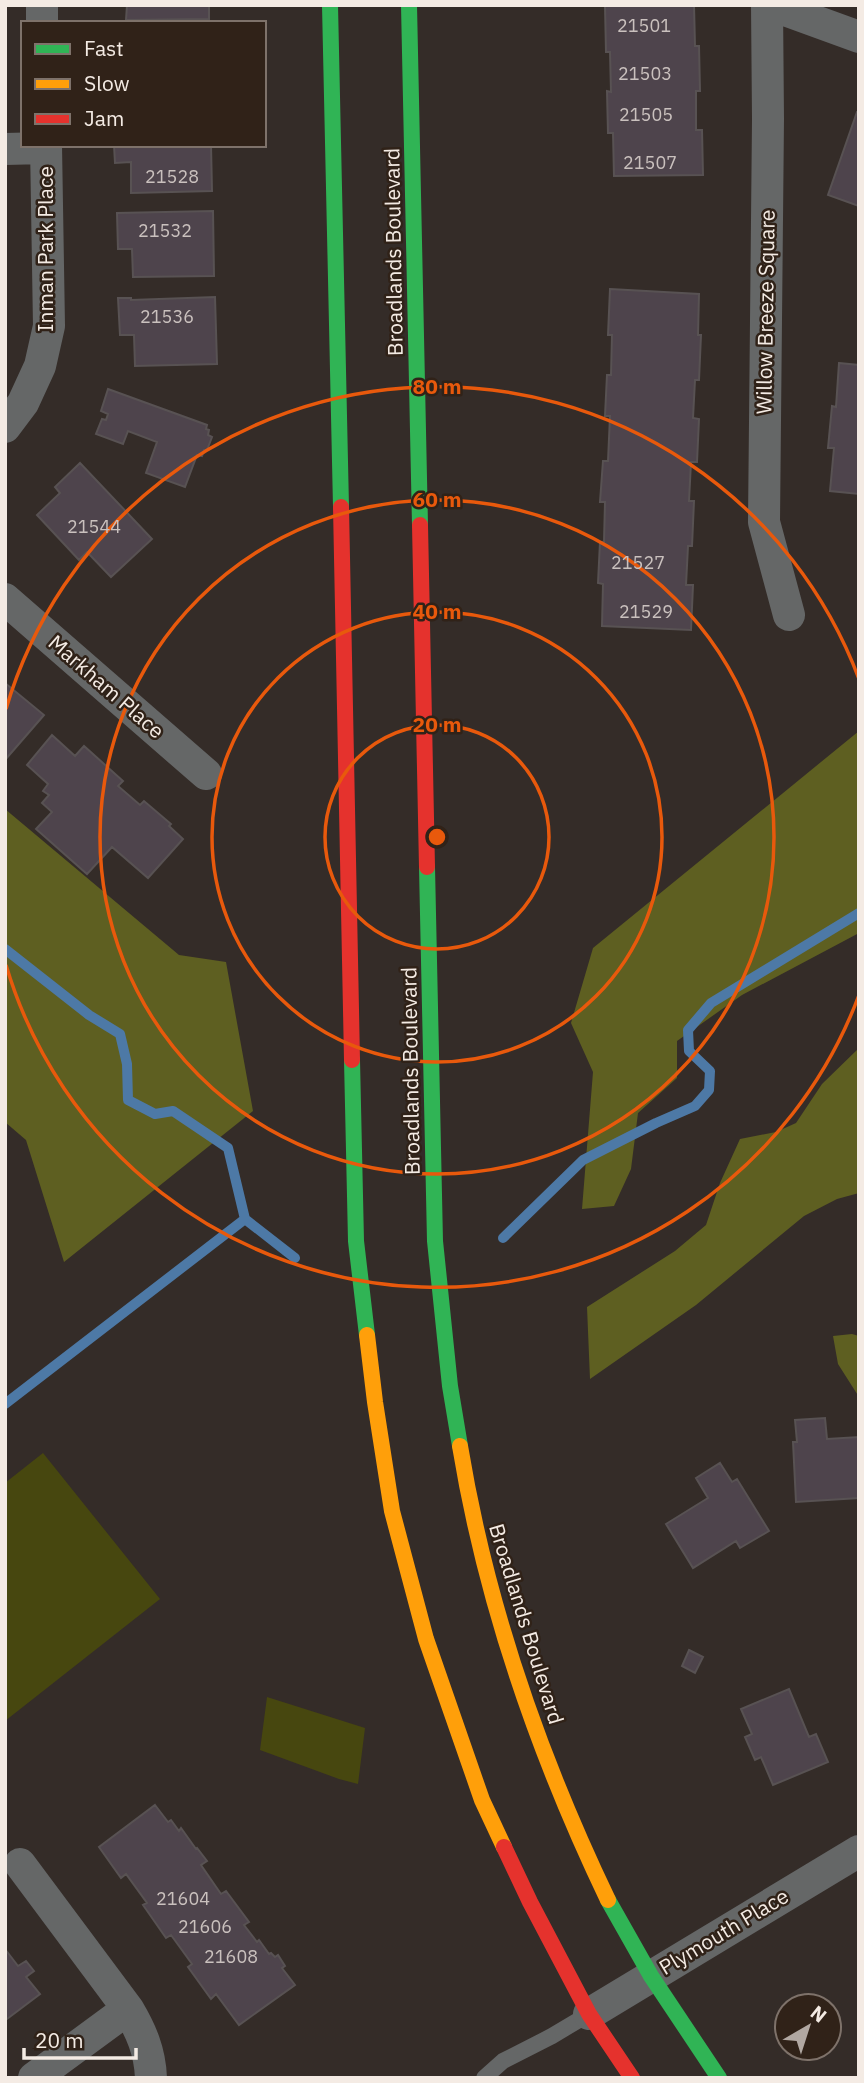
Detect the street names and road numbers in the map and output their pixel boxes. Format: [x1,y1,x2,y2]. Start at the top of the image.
street label: Broadlands Boulevard [377,148,409,356]
street label: Inman Park Place [31,166,59,332]
street label: Willow Breeze Square [749,209,781,415]
street label: Markham Place [43,628,171,744]
street label: Broadlands Boulevard [394,967,426,1175]
street label: Broadlands Boulevard [483,1520,571,1727]
street label: Plymouth Place [653,1881,794,1981]

